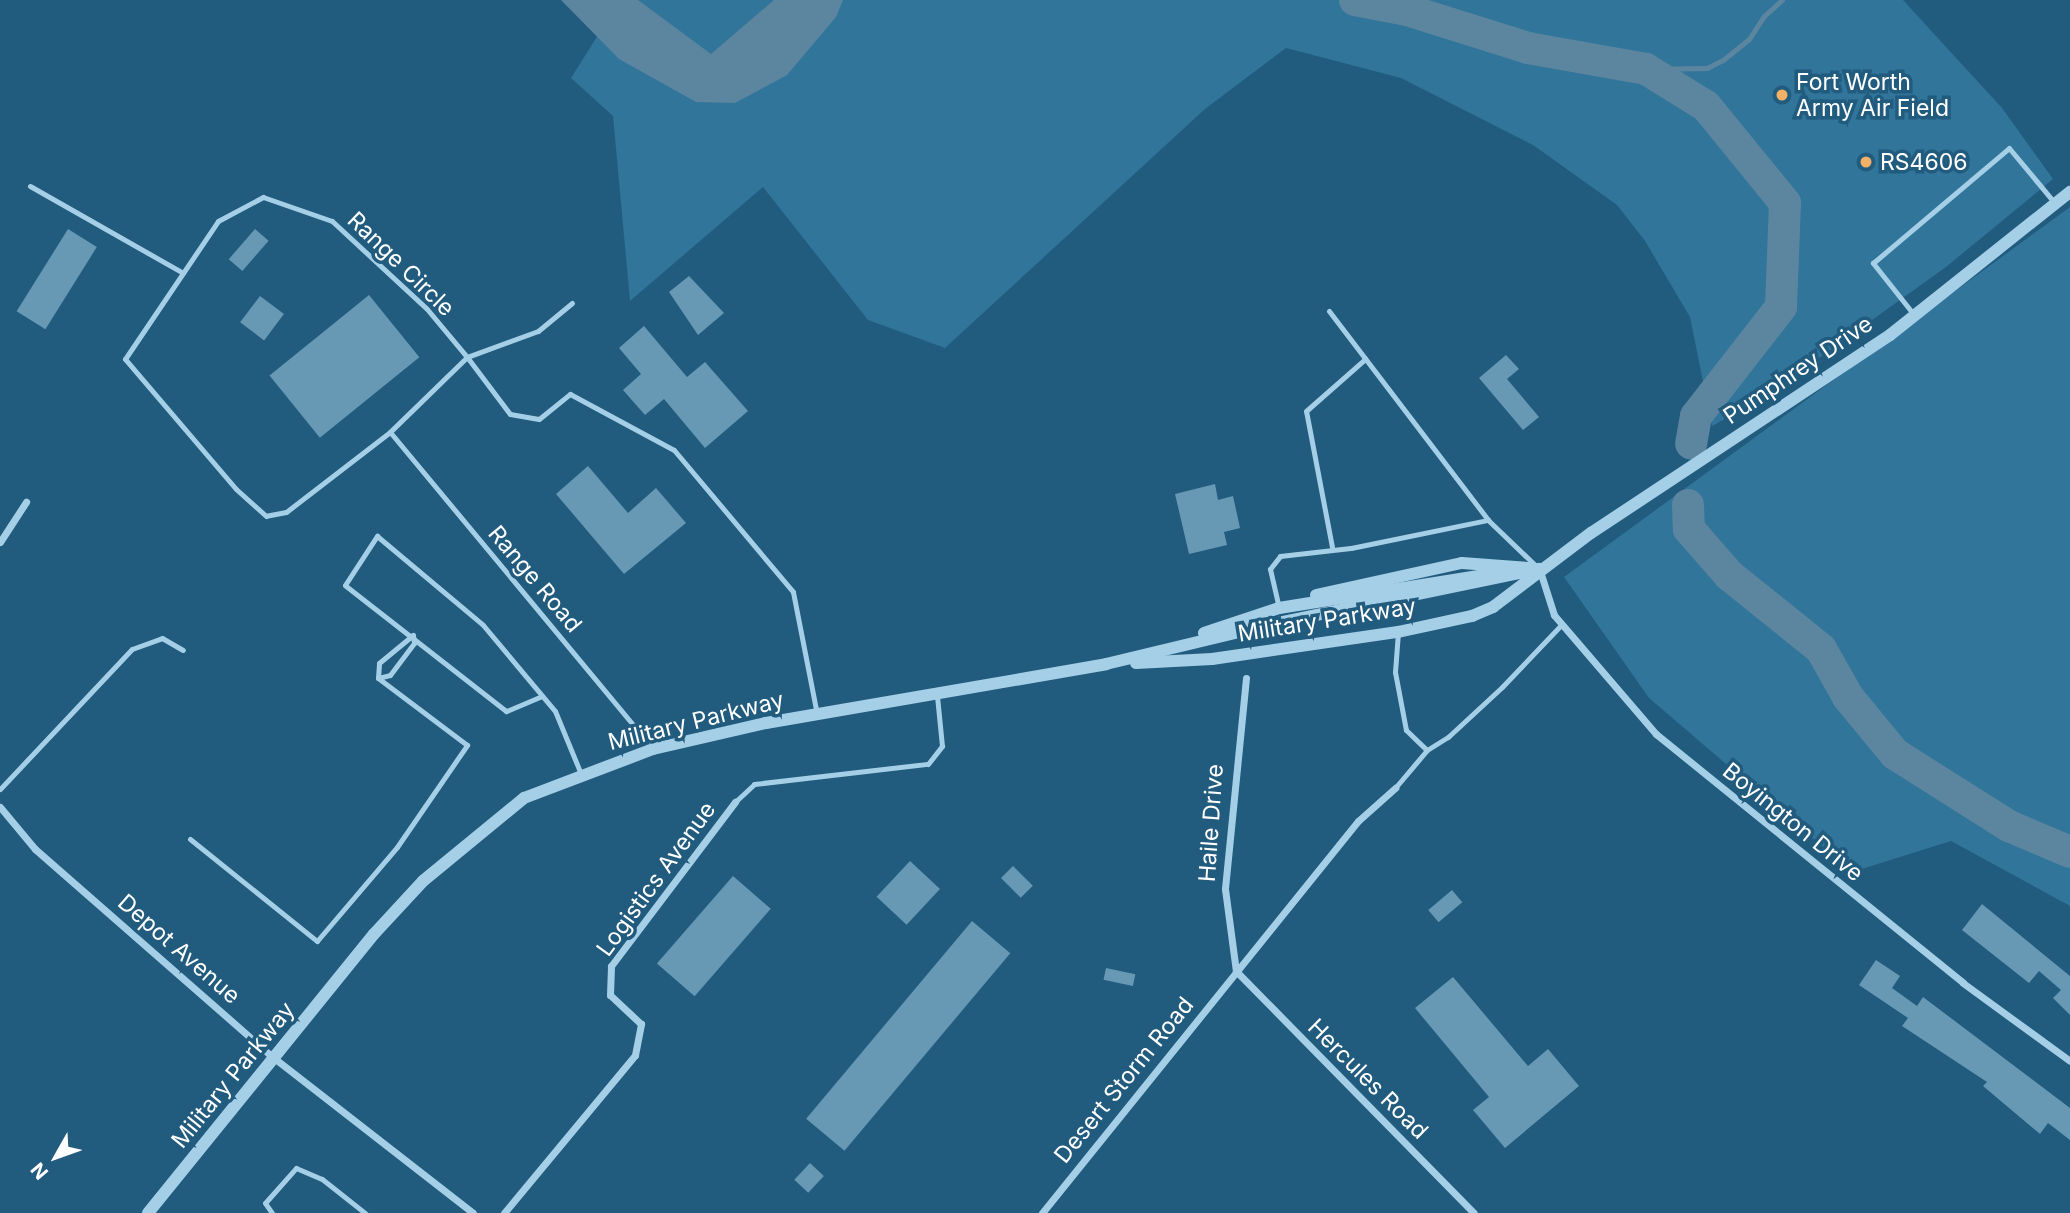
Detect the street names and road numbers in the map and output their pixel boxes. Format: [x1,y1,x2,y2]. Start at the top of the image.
street label: Range Circle [342,206,460,322]
street label: Pumphrey Drive [1718,310,1878,430]
street label: Range Road [482,520,588,638]
street label: Military Parkway [1236,592,1418,648]
street label: Military Parkway [605,686,787,756]
street label: Boyington Drive [1717,757,1869,887]
street label: Haile Drive [1193,763,1229,883]
street label: Logistics Avenue [591,796,721,962]
street label: Depot Avenue [112,889,246,1009]
street label: Desert Storm Road [1049,991,1199,1169]
street label: Military Parkway [166,996,300,1154]
street label: Hercules Road [1302,1013,1434,1145]

